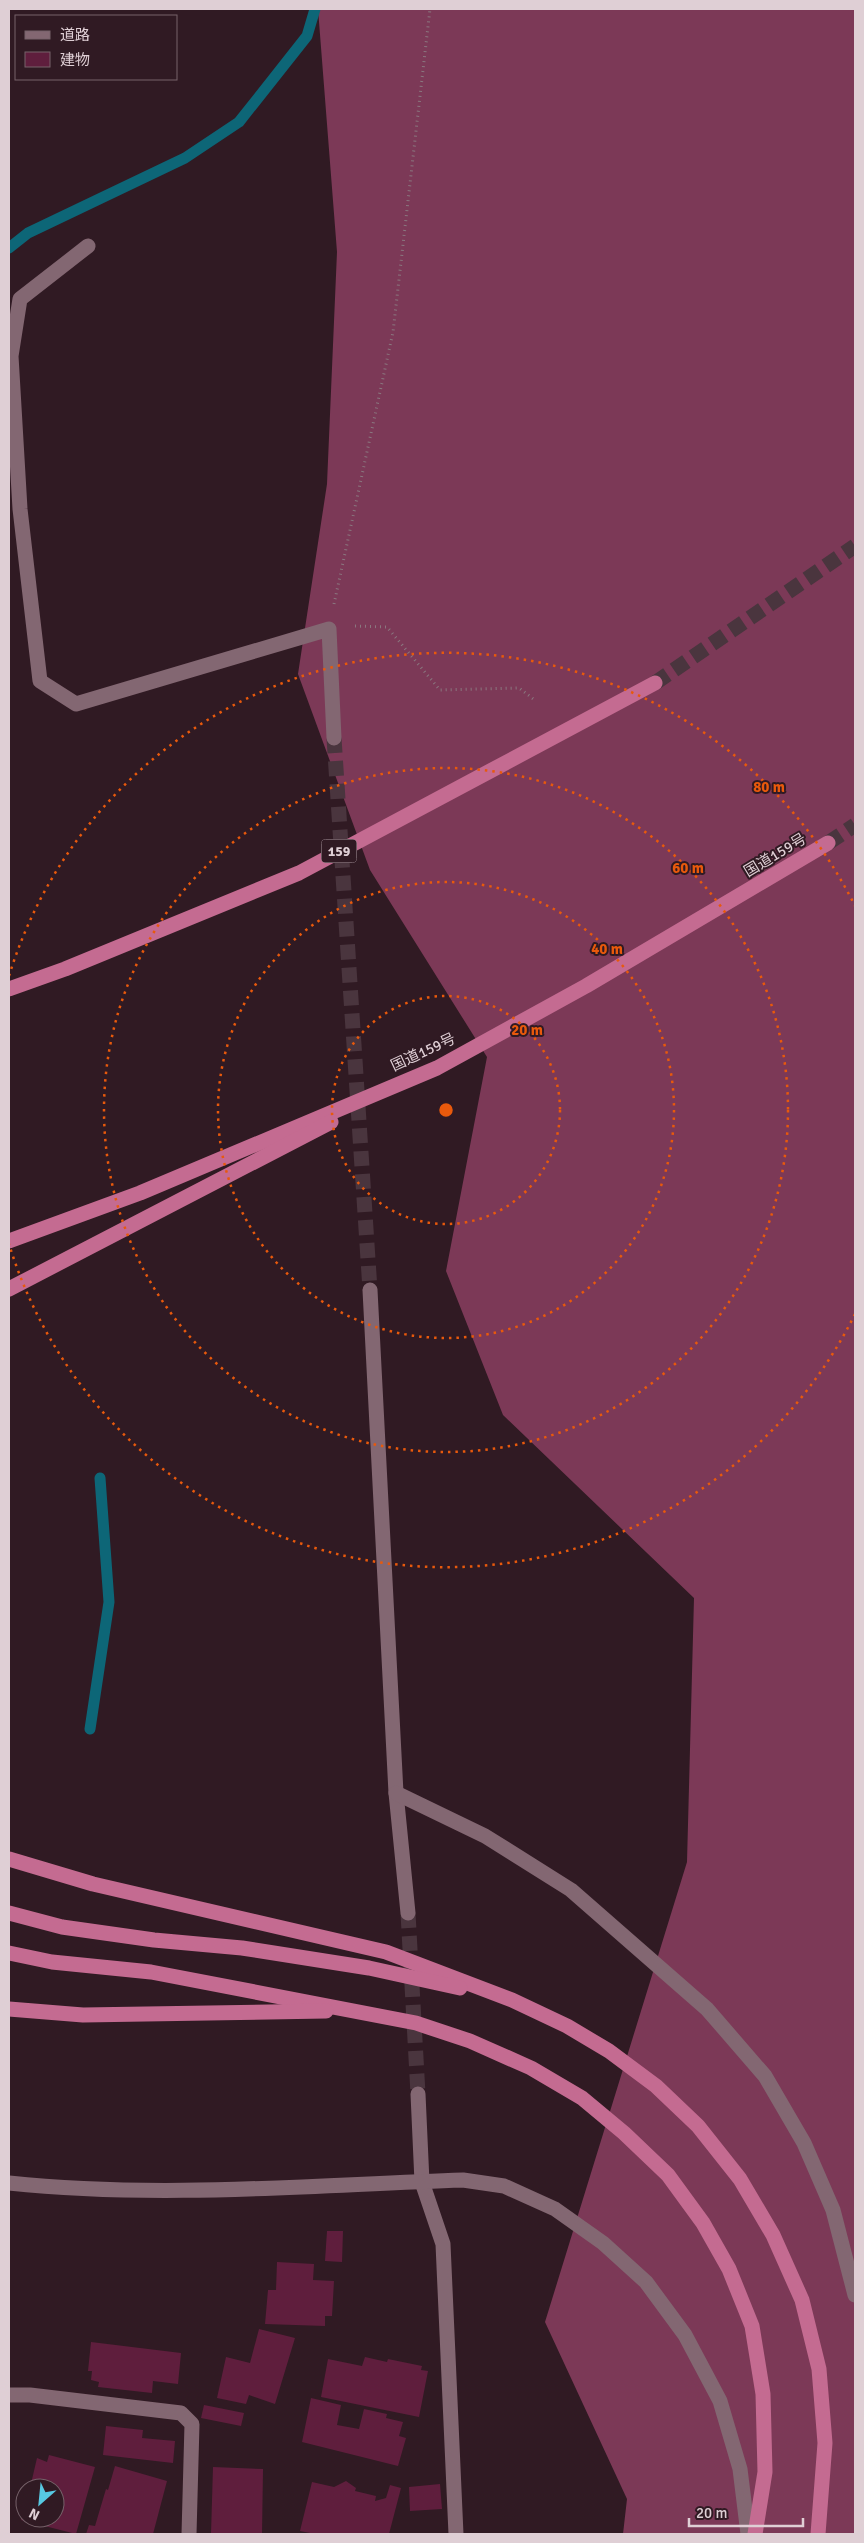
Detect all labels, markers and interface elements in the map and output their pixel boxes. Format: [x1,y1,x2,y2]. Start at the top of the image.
legend [15,15,178,80]
text: 道路 [60,26,90,44]
text: 建物 [60,51,90,69]
text: 80 m [753,778,785,796]
street label: 国道159号 [741,829,809,881]
road number: 159 [322,839,356,862]
text: 60 m [672,859,704,877]
text: 40 m [591,940,623,958]
text: 20 m [511,1021,543,1039]
street label: 国道159号 [388,1029,458,1075]
centre of rings [437,1101,455,1119]
north arrow [15,2478,65,2528]
scale bar [689,2496,803,2528]
text: N [26,2504,43,2524]
text: 20 m [696,2504,727,2522]

